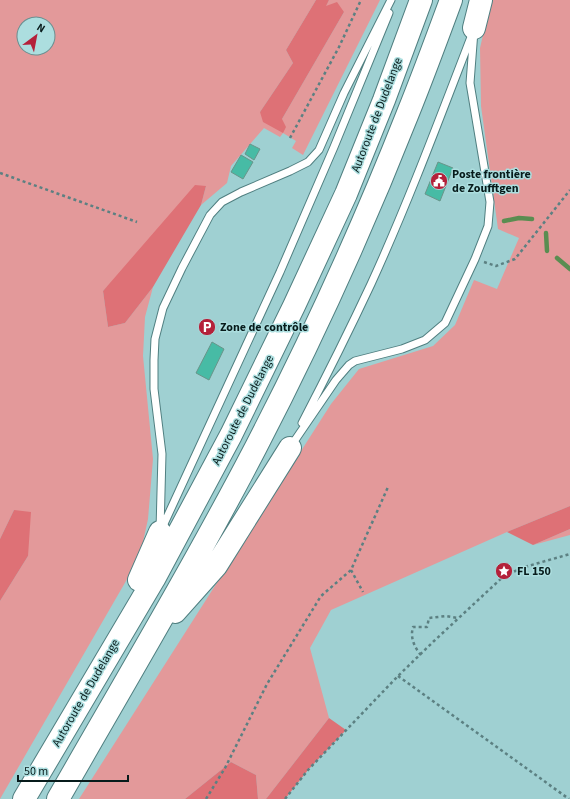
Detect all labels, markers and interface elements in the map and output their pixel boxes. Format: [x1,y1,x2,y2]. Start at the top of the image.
north arrow [16,16,56,56]
text: N [34,20,48,36]
street label: Autoroute de Dudelange [347,55,407,175]
place label: Poste frontière de Zoufftgen [452,166,531,197]
public building icon: Poste frontière de Zoufftgen [429,171,449,191]
parking icon: Zone de contrôle [197,317,217,337]
place label: Zone de contrôle [220,319,308,336]
street label: Autoroute de Dudelange [208,352,278,468]
place icon: FL 150 [494,561,514,581]
place label: FL 150 [517,563,551,580]
street label: Autoroute de Dudelange [48,636,124,750]
scale bar [18,757,128,783]
text: 50 m [24,763,48,780]

